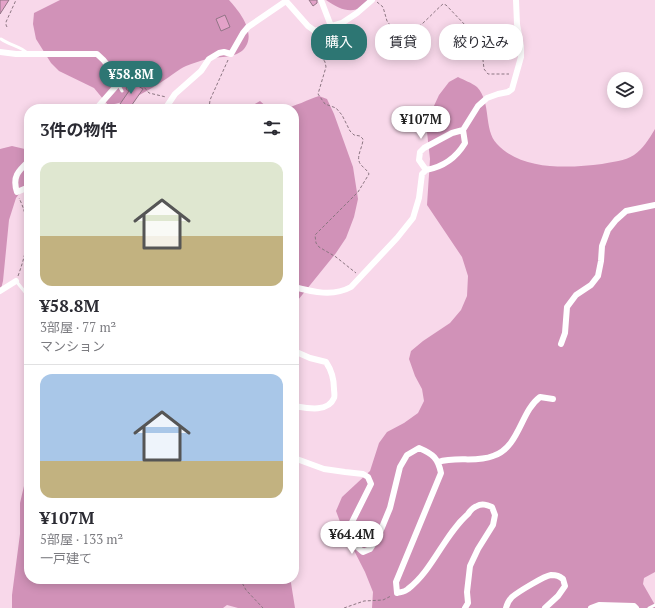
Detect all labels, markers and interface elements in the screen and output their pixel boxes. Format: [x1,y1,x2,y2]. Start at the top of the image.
chip: 購入 [311,24,367,60]
chip: 賃貸 [375,24,431,60]
chip: 絞り込み [439,24,523,60]
pin: ¥58.8M [98,61,164,95]
text: ¥58.8M [108,65,154,83]
map controls [607,72,643,108]
button: layers [607,72,643,108]
pin: ¥107M [393,106,449,140]
text: ¥107M [400,110,442,128]
icon: filters [261,117,283,139]
text: 3件の物件 [40,118,118,141]
icon: home [126,188,198,260]
text: ¥58.8M [40,294,99,317]
text: 3部屋 · 77 m² [40,318,116,336]
text: マンション [40,337,105,355]
icon: home [126,400,198,472]
text: ¥107M [40,506,94,529]
pin: ¥64.4M [319,521,385,555]
text: ¥64.4M [329,525,375,543]
text: 5部屋 · 133 m² [40,530,123,548]
text: 一戸建て [40,549,92,567]

